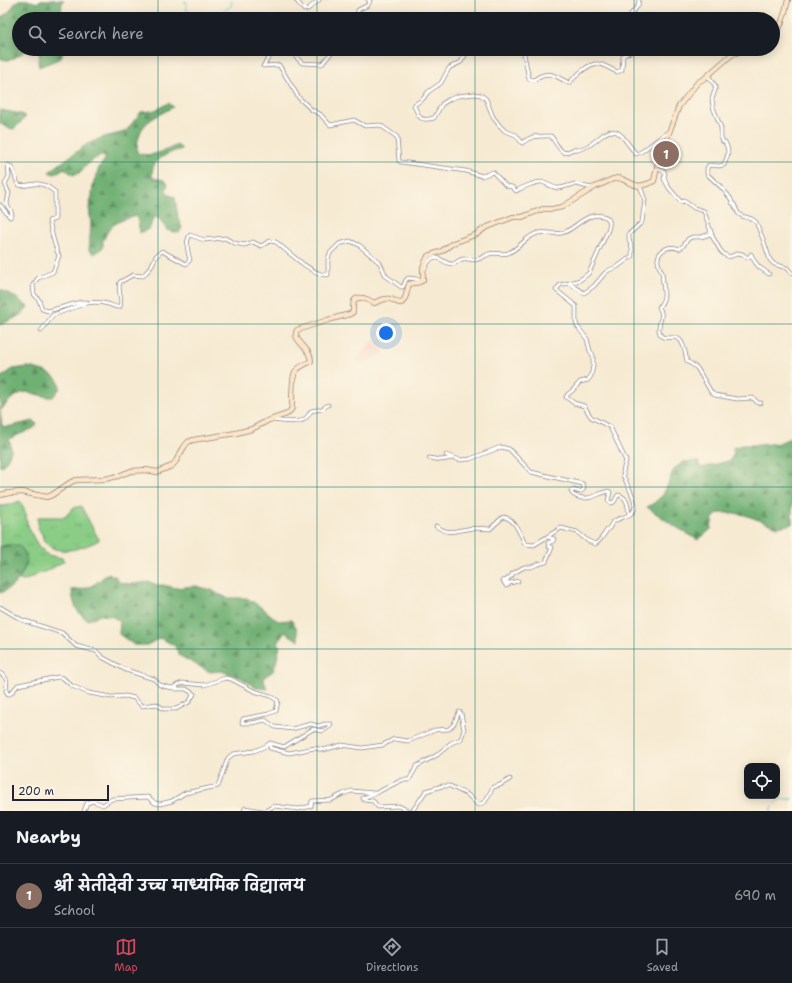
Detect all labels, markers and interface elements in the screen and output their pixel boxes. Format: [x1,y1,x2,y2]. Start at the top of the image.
search box [12,12,780,56]
icon: search [26,23,48,45]
text: Search here [58,24,144,44]
pin: 1 [653,139,679,169]
your location [376,323,396,343]
map controls [744,763,780,799]
button: locate [744,763,780,799]
scale bar [12,783,109,802]
text: 200 m [18,784,54,799]
text: Nearby [16,826,81,848]
text: श्री सेतीदेवी उच्च माध्यमिक विद्यालय [54,876,305,896]
text: 1 [26,887,32,904]
text: 690 m [734,887,776,904]
text: School [54,902,95,919]
tab: Map [114,936,138,975]
tab: Directions [366,936,418,975]
tab: Saved [647,936,678,975]

